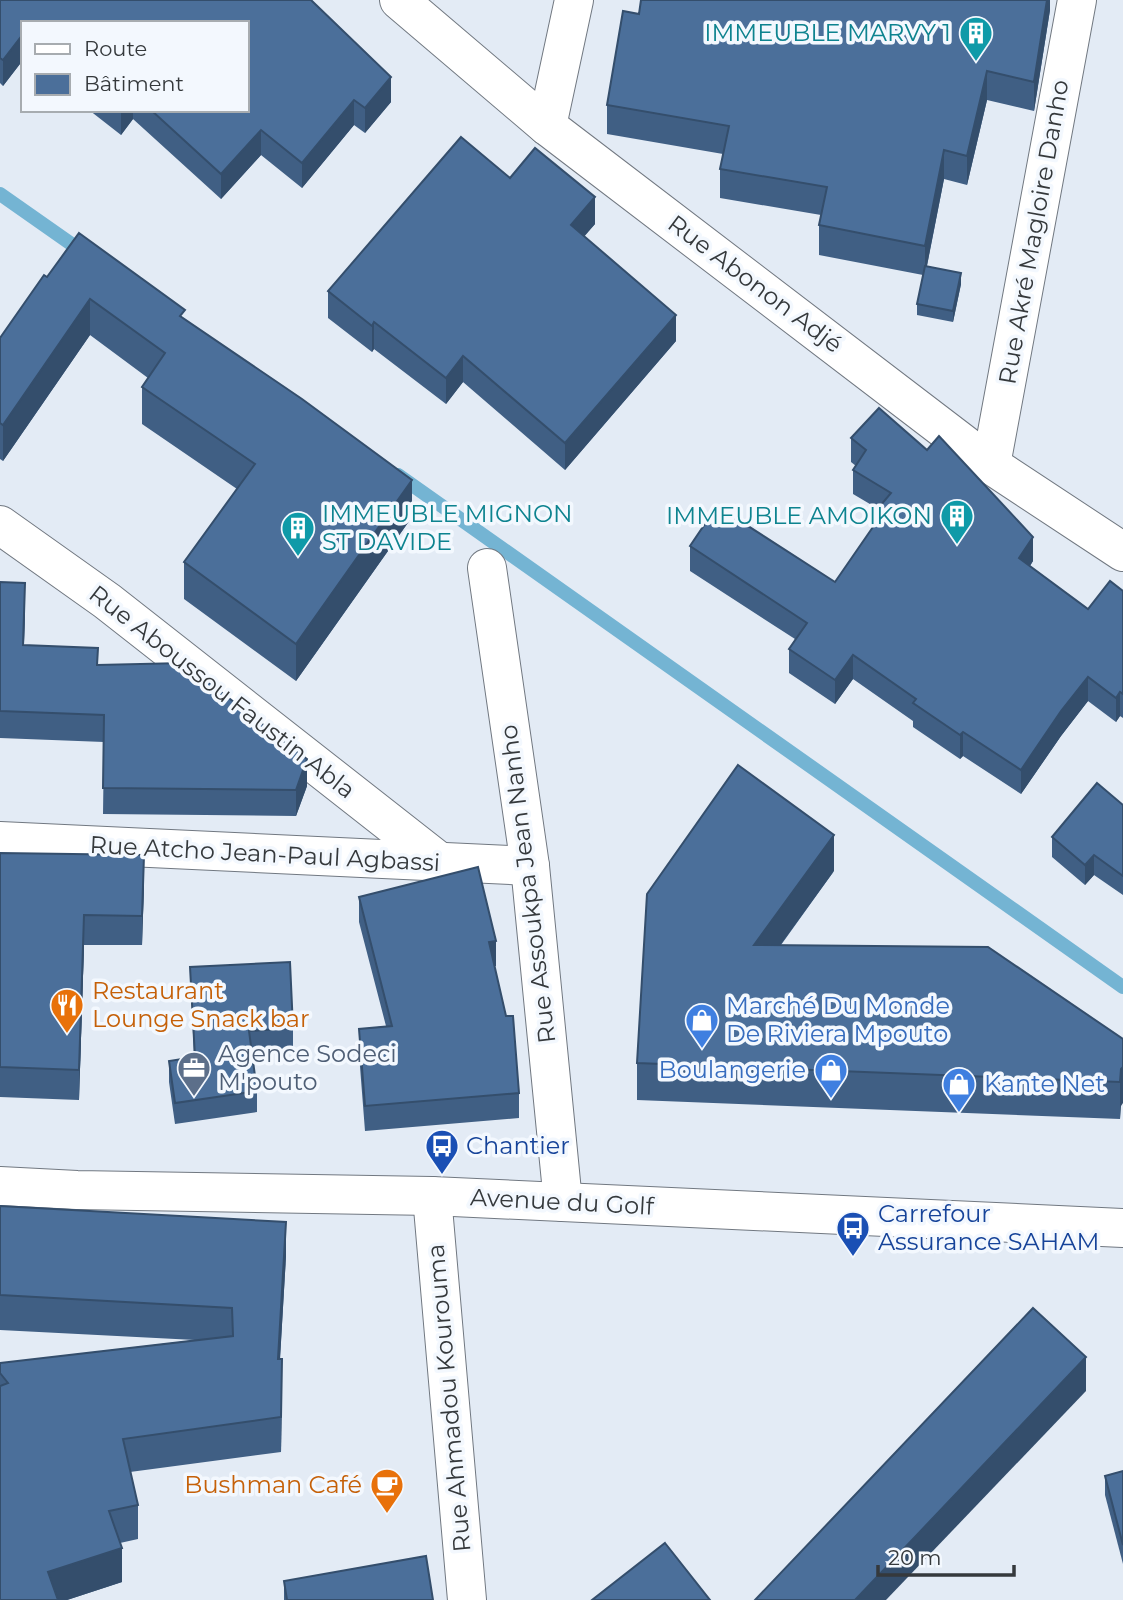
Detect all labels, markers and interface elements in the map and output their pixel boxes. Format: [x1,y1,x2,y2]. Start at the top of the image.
building icon: IMMEUBLE MARVY 1 [957,14,995,63]
place label: IMMEUBLE MARVY 1 [704,18,951,47]
legend [21,21,248,112]
text: Route [84,36,147,61]
text: Bâtiment [84,71,184,96]
street label: Rue Akré Magloire Danho [992,77,1075,386]
street label: Rue Abonon Adjé [662,209,848,359]
building icon: IMMEUBLE AMOIKON [938,497,976,546]
place label: IMMEUBLE MIGNON ST DAVIDE [322,499,573,556]
place label: IMMEUBLE AMOIKON [666,501,932,530]
building icon: IMMEUBLE MIGNON ST DAVIDE [279,509,317,558]
street label: Rue Aboussou Faustin Abla [84,579,361,804]
street label: Rue Assoukpa Jean Nanho [494,723,561,1045]
street label: Rue Atcho Jean-Paul Agbassi [89,830,441,877]
place label: Restaurant Lounge Snack bar [92,976,310,1033]
restaurant icon: Restaurant Lounge Snack bar [48,986,86,1035]
place label: Marché Du Monde De Riviera Mpouto [726,991,950,1048]
shop icon: Marché Du Monde De Riviera Mpouto [683,1001,721,1050]
place label: Agence Sodeci M'pouto [218,1039,397,1096]
office icon: Agence Sodeci M'pouto [175,1049,213,1098]
shop icon: Boulangerie [812,1051,850,1100]
place label: Boulangerie [659,1055,806,1084]
shop icon: Kante Net [940,1065,978,1114]
place label: Kante Net [984,1069,1105,1098]
bus stop icon: Chantier [423,1127,461,1176]
place label: Chantier [466,1131,570,1160]
street label: Avenue du Golf [470,1182,655,1221]
place label: Carrefour Assurance SAHAM [878,1199,1099,1256]
bus stop icon: Carrefour Assurance SAHAM [834,1209,872,1258]
street label: Rue Ahmadou Kourouma [421,1243,476,1553]
cafe icon: Bushman Café [368,1466,406,1515]
place label: Bushman Café [184,1470,362,1499]
scale bar [878,1534,1014,1578]
text: 20 m [888,1545,942,1570]

